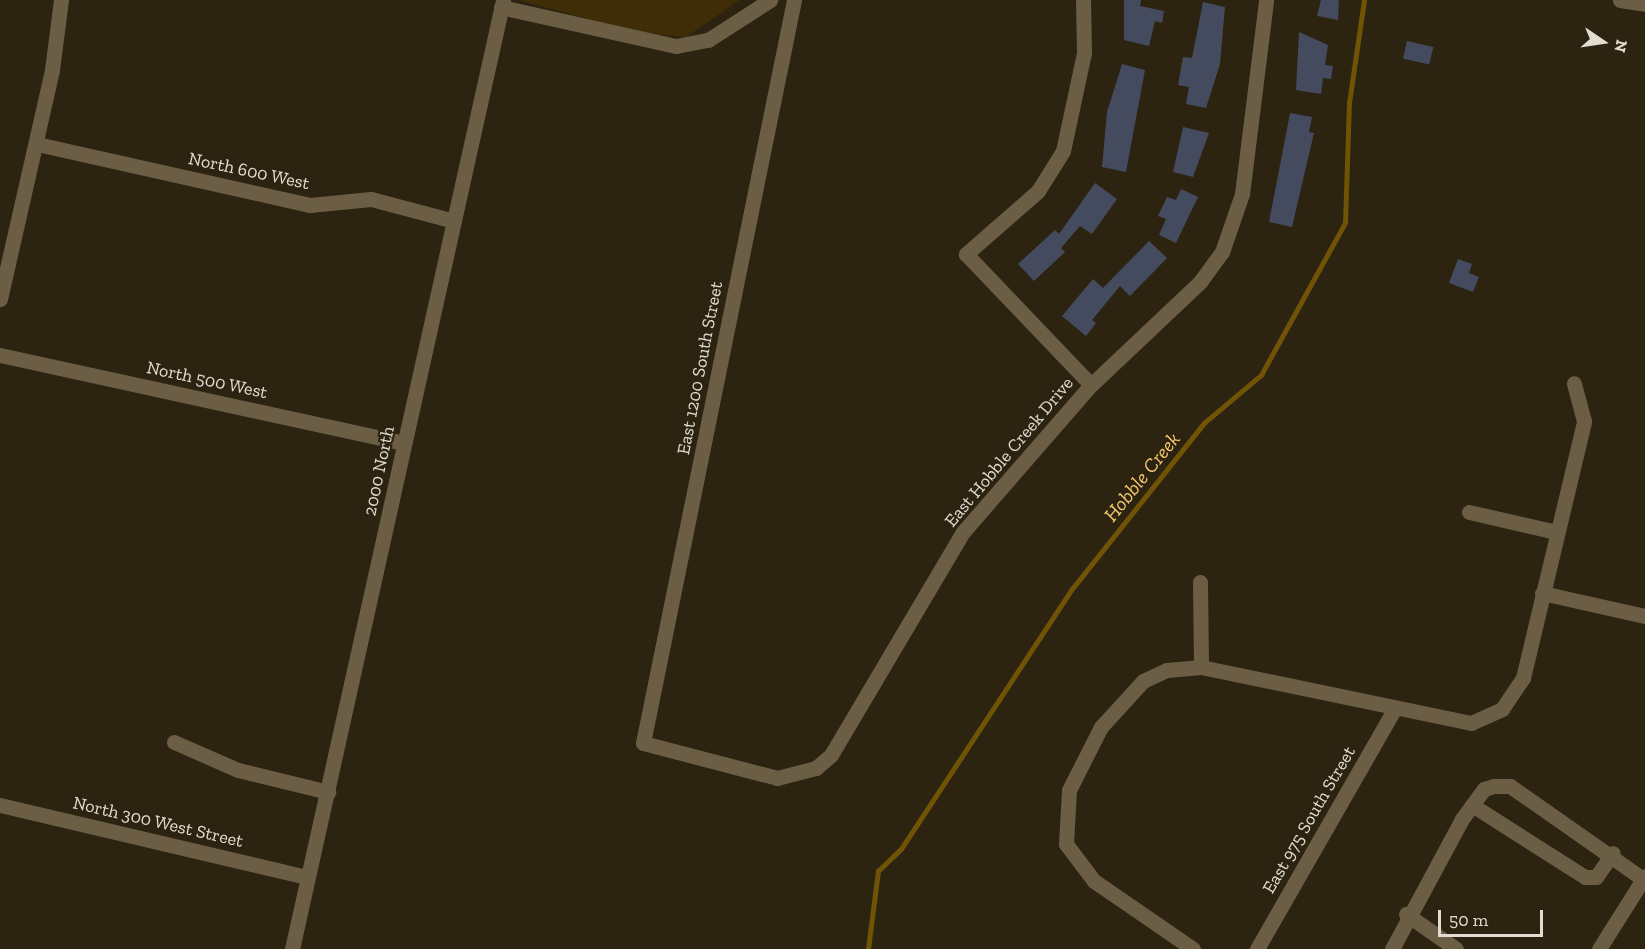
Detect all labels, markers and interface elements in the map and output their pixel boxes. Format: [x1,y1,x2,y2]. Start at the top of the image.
north arrow [1573,12,1633,72]
text: N [1610,38,1632,54]
street label: North 600 West [186,148,312,194]
street label: East 1200 South Street [673,279,727,457]
street label: North 500 West [144,357,270,403]
street label: East Hobble Creek Drive [940,373,1078,531]
street label: 2000 North [359,424,399,518]
water label: Hobble Creek [1099,428,1185,526]
street label: East 975 South Street [1258,743,1360,897]
street label: North 300 West Street [70,792,246,852]
scale bar [1441,898,1546,936]
text: 50 m [1449,909,1488,931]

